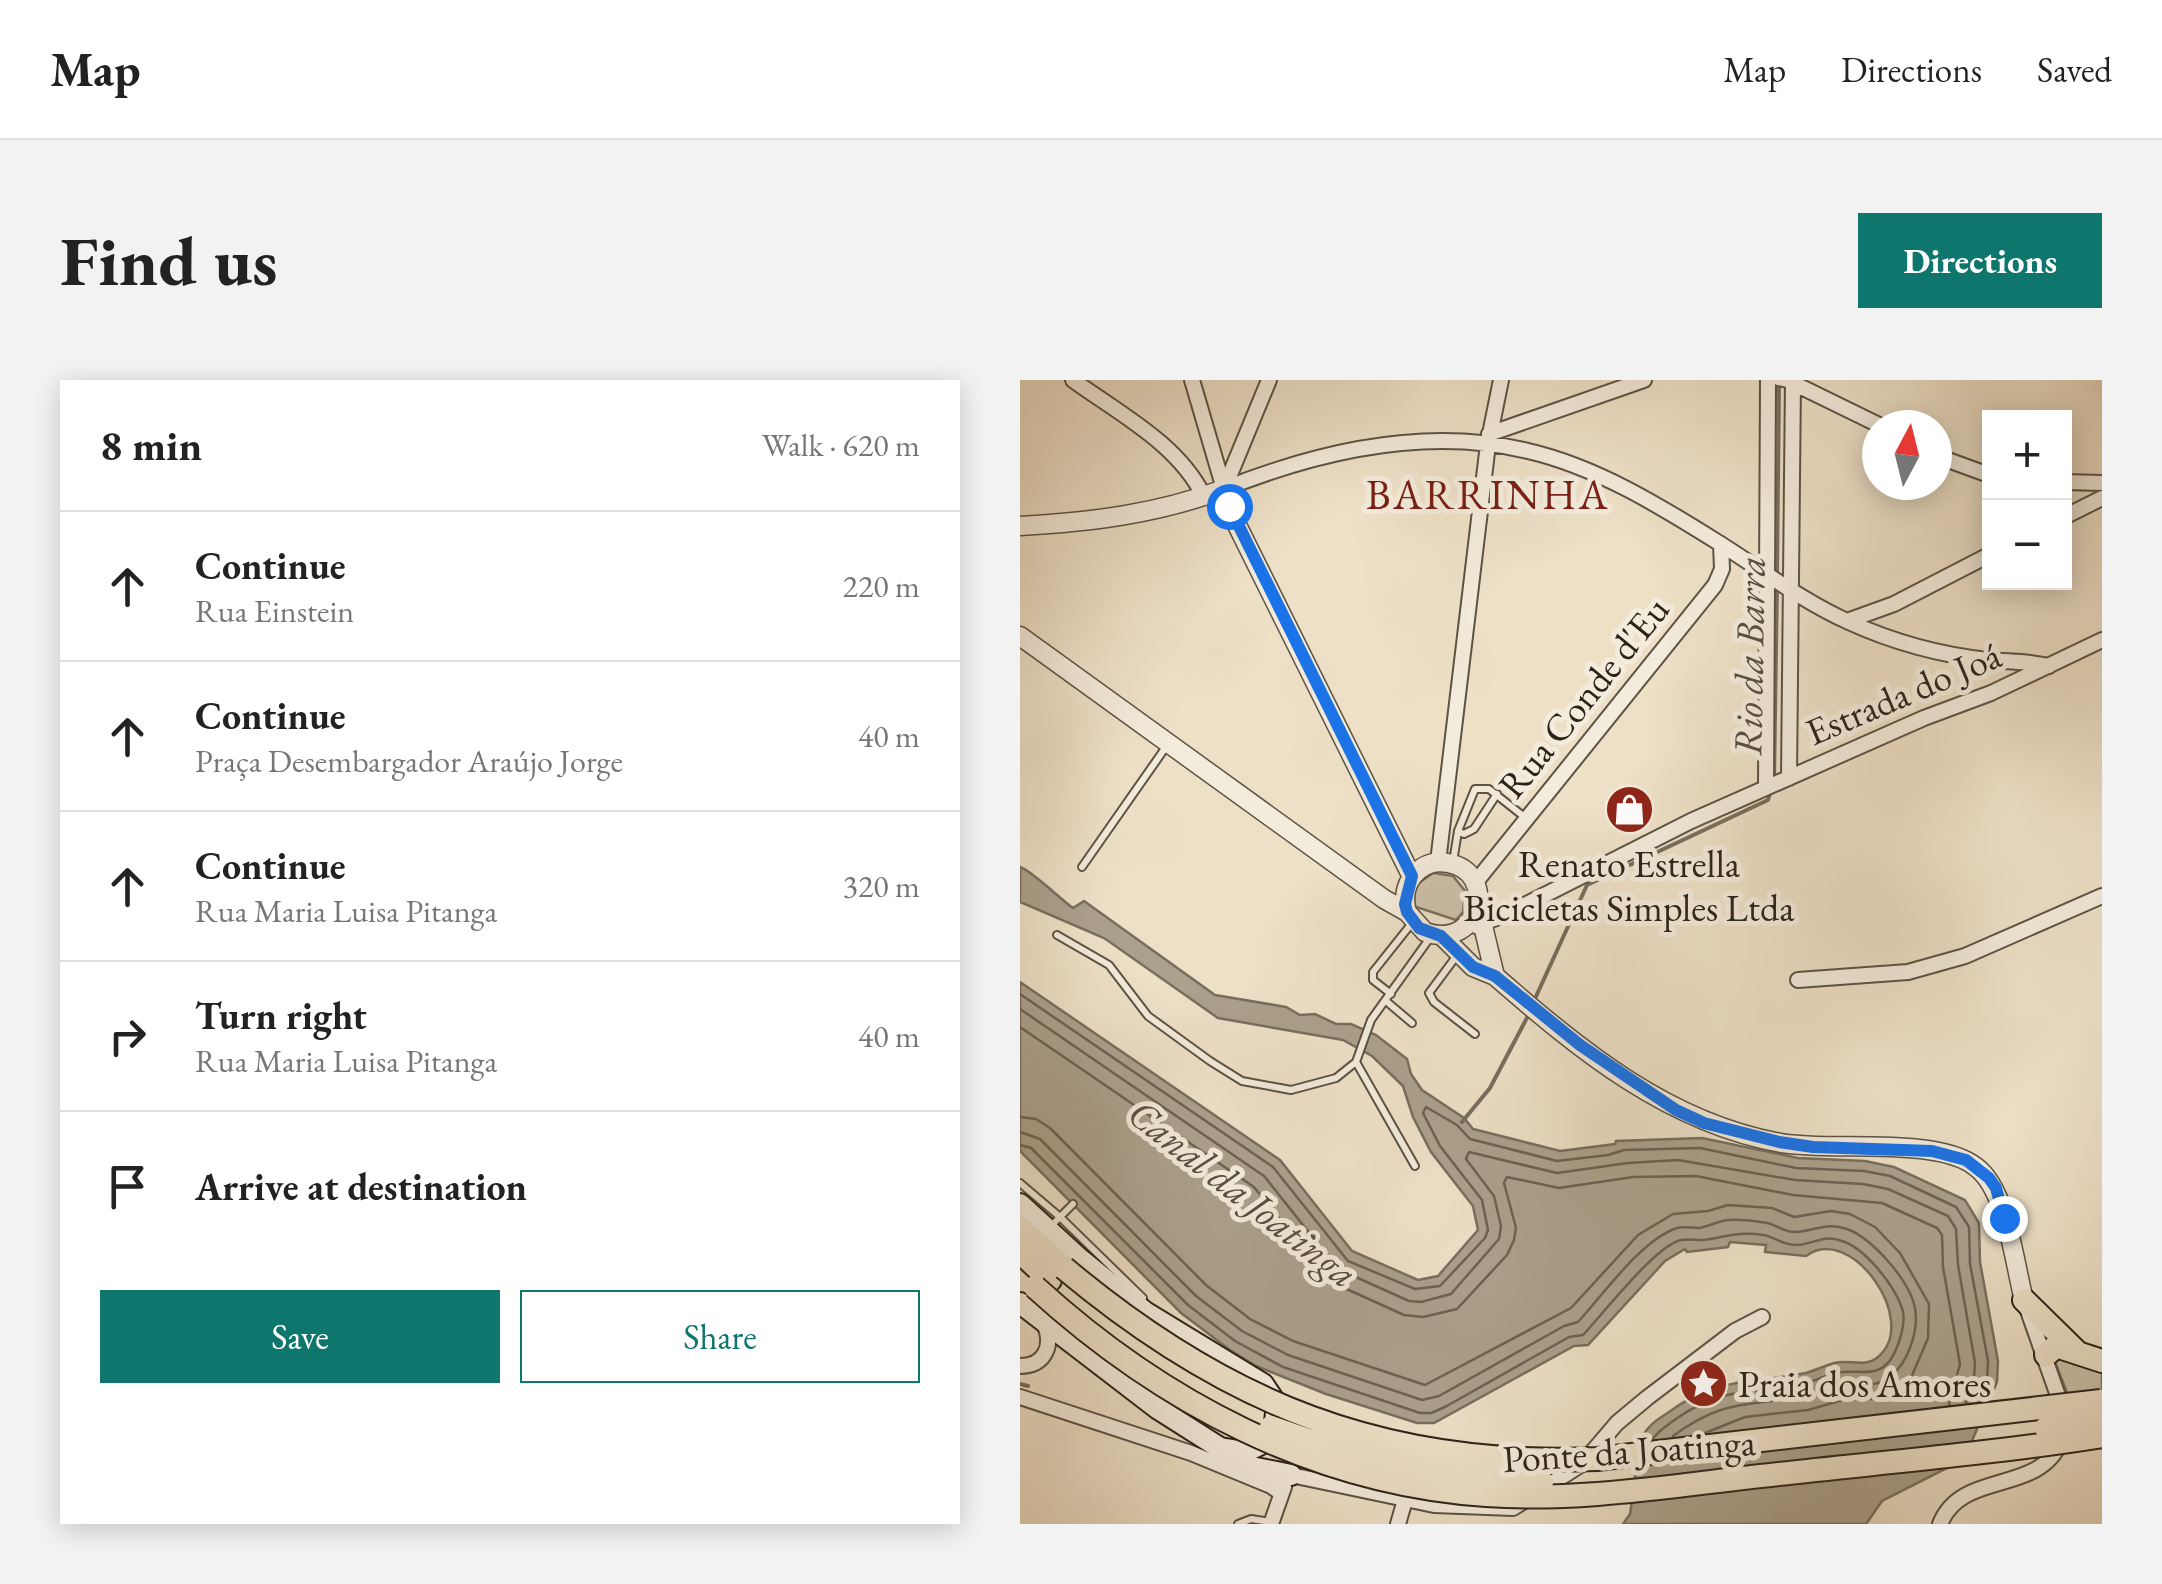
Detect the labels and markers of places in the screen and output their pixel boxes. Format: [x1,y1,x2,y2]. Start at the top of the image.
shop icon: Renato Estrella Bicicletas Simples Ltda [1603,783,1655,835]
place label: Renato Estrella Bicicletas Simples Ltda [1464,839,1795,932]
place icon: Praia dos Amores [1677,1357,1729,1409]
place label: Praia dos Amores [1738,1359,1991,1408]

